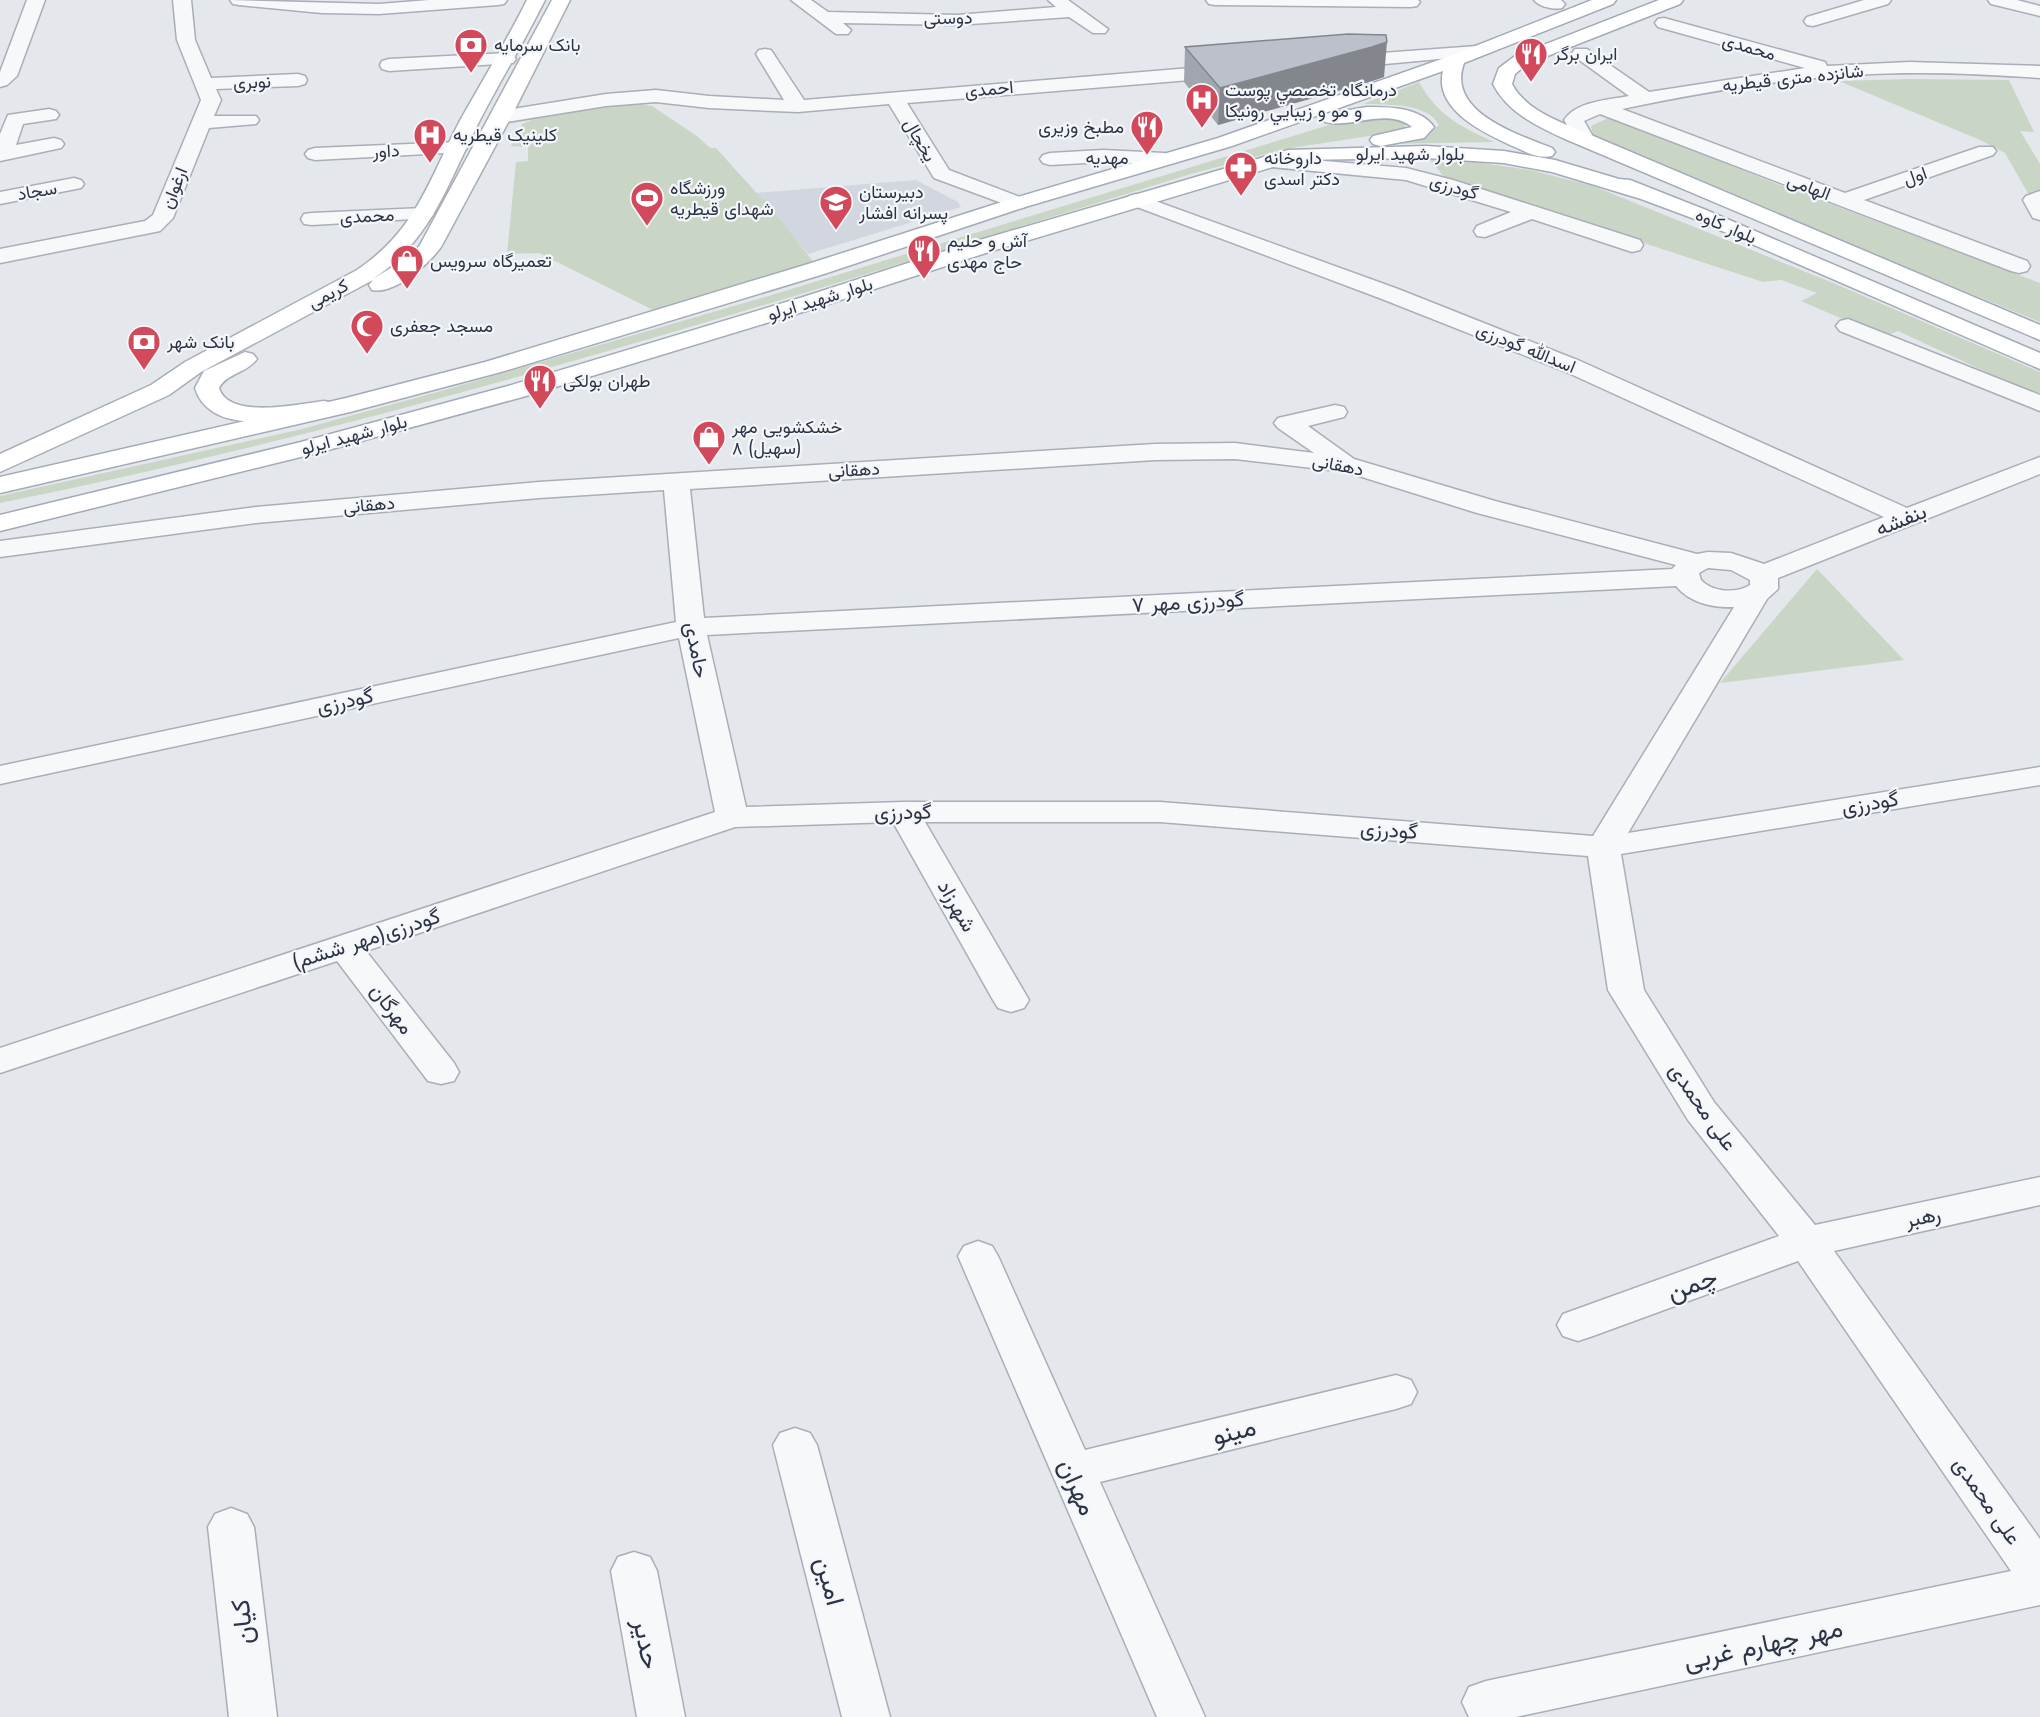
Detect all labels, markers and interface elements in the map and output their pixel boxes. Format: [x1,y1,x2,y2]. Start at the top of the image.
street label: دوستی [923,5,973,31]
bank icon: بانک سرمایه [453,27,489,74]
street label: محمدی [1719,27,1779,67]
place label: بانک سرمایه [494,32,581,58]
restaurant icon: ایران برگر [1513,36,1549,83]
place label: ایران برگر [1553,41,1617,67]
street label: شانزده متری قیطریه [1721,58,1865,98]
street label: نوبری [233,68,271,96]
street label: احمدی [964,74,1014,104]
place label: درمانگاه تخصصي پوست و مو و زيبايي رونيكا [1225,77,1397,126]
hospital icon: درمانگاه تخصصي پوست و مو و زيبايي رونيكا [1184,82,1220,129]
restaurant icon: مطبخ وزیری [1129,109,1165,156]
street label: یخچال [897,113,943,167]
place label: مطبخ وزیری [1038,114,1124,140]
hospital icon: کلینیک قیطریه [412,117,448,164]
place label: کلینیک قیطریه [453,122,557,148]
street label: داور [371,137,400,165]
street label: بلوار شهید ایرلو [1356,141,1464,167]
street label: مهدیه [1085,145,1129,171]
place label: داروخانه دکتر اسدی [1264,145,1340,192]
pharmacy icon: داروخانه دکتر اسدی [1223,150,1259,197]
street label: اول [1900,160,1930,192]
street label: ارغوان [154,163,194,213]
street label: گودرزی [1427,167,1481,207]
street label: الهامی [1783,167,1835,207]
street label: سجاد [15,175,59,207]
place label: ورزشگاه شهدای قیطریه [670,175,774,222]
place label: دبیرستان پسرانه افشار [858,179,948,226]
sports icon: ورزشگاه شهدای قیطریه [629,180,665,227]
school or university icon: دبیرستان پسرانه افشار [818,184,854,231]
street label: محمدی [339,202,395,230]
street label: بلوار کاوه [1692,202,1760,250]
place label: آش و حلیم حاج مهدی [947,228,1029,275]
restaurant icon: آش و حلیم حاج مهدی [906,233,942,280]
shop icon: تعمیرگاه سرویس [389,243,425,290]
place label: تعمیرگاه سرویس [430,248,552,274]
street label: بلوار شهید ایرلو [764,271,876,327]
street label: کریمی [303,272,353,316]
mosque icon: مسجد جعفری [349,308,385,355]
place label: مسجد جعفری [390,313,493,339]
street label: اسدالله گودرزی [1472,316,1580,380]
bank icon: بانک شهر [126,324,162,371]
place label: بانک شهر [166,329,235,355]
restaurant icon: طهران بولکی [522,363,558,410]
place label: طهران بولکی [563,368,651,394]
street label: بلوار شهید ایرلو [298,408,410,462]
place label: خشکشویی مهر ۸ (سهیل) [731,414,842,461]
shop icon: خشکشویی مهر ۸ (سهیل) [691,419,727,466]
street label: دهقانی [1310,447,1366,483]
street label: دهقانی [828,456,880,484]
street label: دهقانی [342,490,396,520]
street label: بنفشه [1871,496,1931,544]
street label: گودرزی مهر ۷ [1131,584,1245,620]
street label: حامدی [677,619,717,681]
street label: گودرزی [314,680,376,722]
street label: گودرزی [1839,784,1901,822]
street label: گودرزی [874,796,932,828]
street label: گودرزی [1359,813,1419,847]
street label: شهرزاد [930,874,984,938]
street label: گودرزی(مهر ششم) [288,901,444,977]
street label: مهرگان [363,977,421,1041]
street label: علی محمدی [1662,1057,1744,1157]
street label: رهبر [1902,1199,1943,1236]
street label: چمن [1662,1257,1722,1311]
street label: مینو [1208,1407,1260,1455]
street label: علی محمدی [1946,1451,2028,1551]
street label: مهران [1049,1452,1107,1522]
street label: امین [805,1552,855,1610]
street label: کیان [221,1597,263,1647]
street label: مهر چهارم غربی [1680,1609,1846,1679]
street label: حدیر [623,1615,670,1672]

